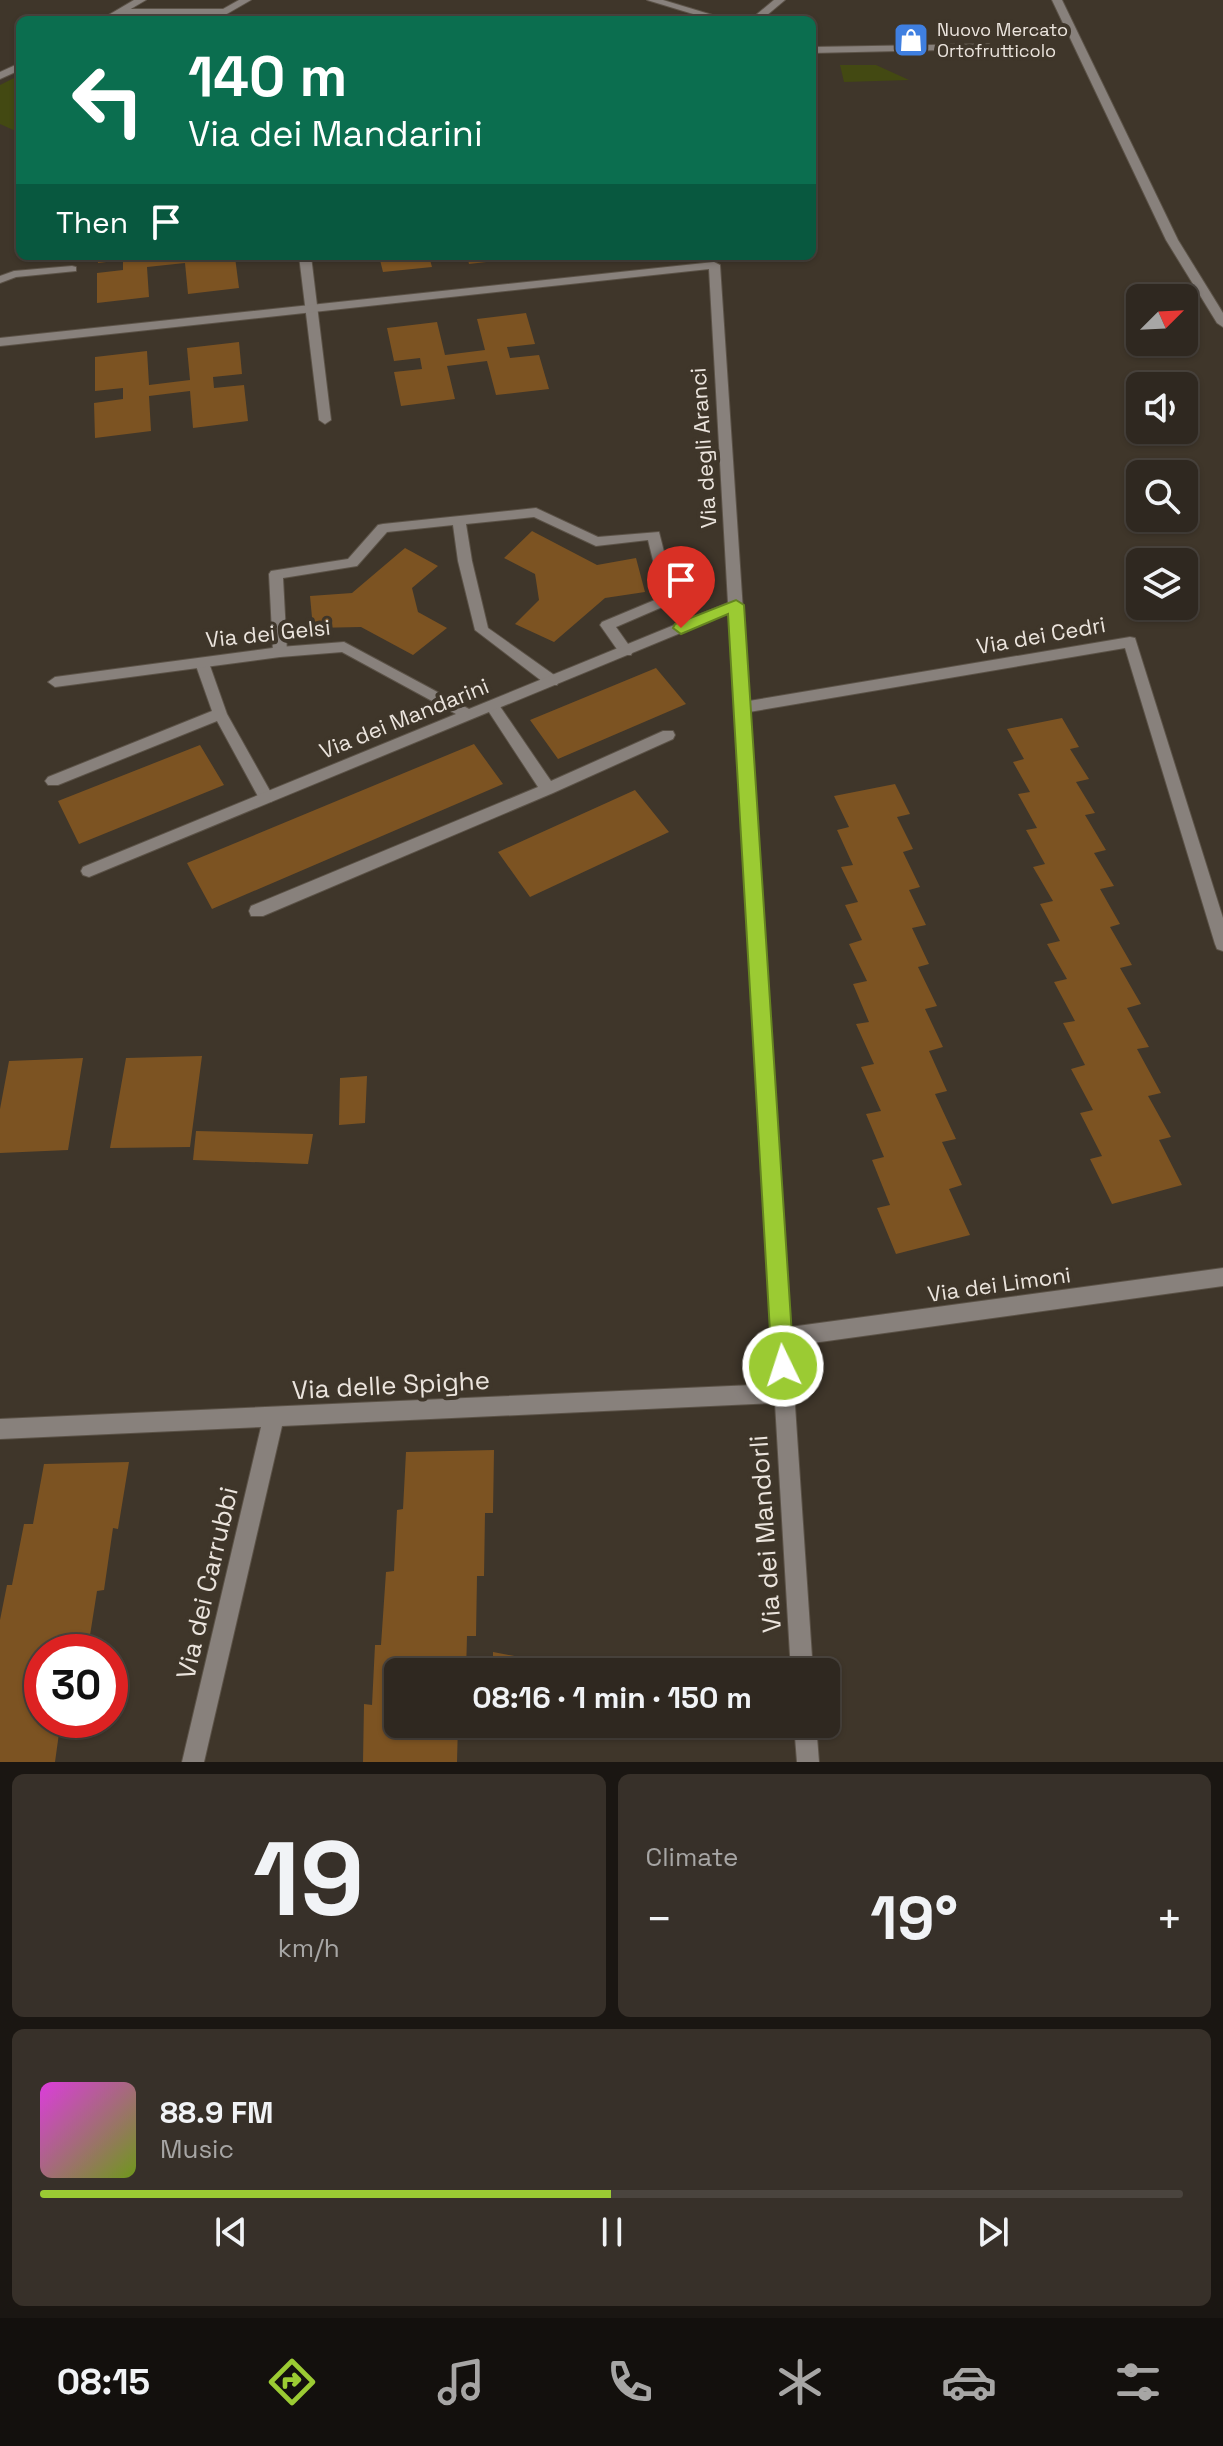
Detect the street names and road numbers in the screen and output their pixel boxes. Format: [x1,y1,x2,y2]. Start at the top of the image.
street label: Via degli Aranci [683,367,723,529]
street label: Via dei Cedri [974,610,1108,660]
street label: Via dei Gelsi [204,613,332,653]
street label: Via dei Mandarini [315,671,493,765]
street label: Via dei Limoni [926,1260,1072,1308]
street label: Via delle Spighe [291,1363,491,1407]
street label: Via dei Mandorli [741,1434,789,1634]
street label: Via dei Carrubbi [168,1484,246,1682]

